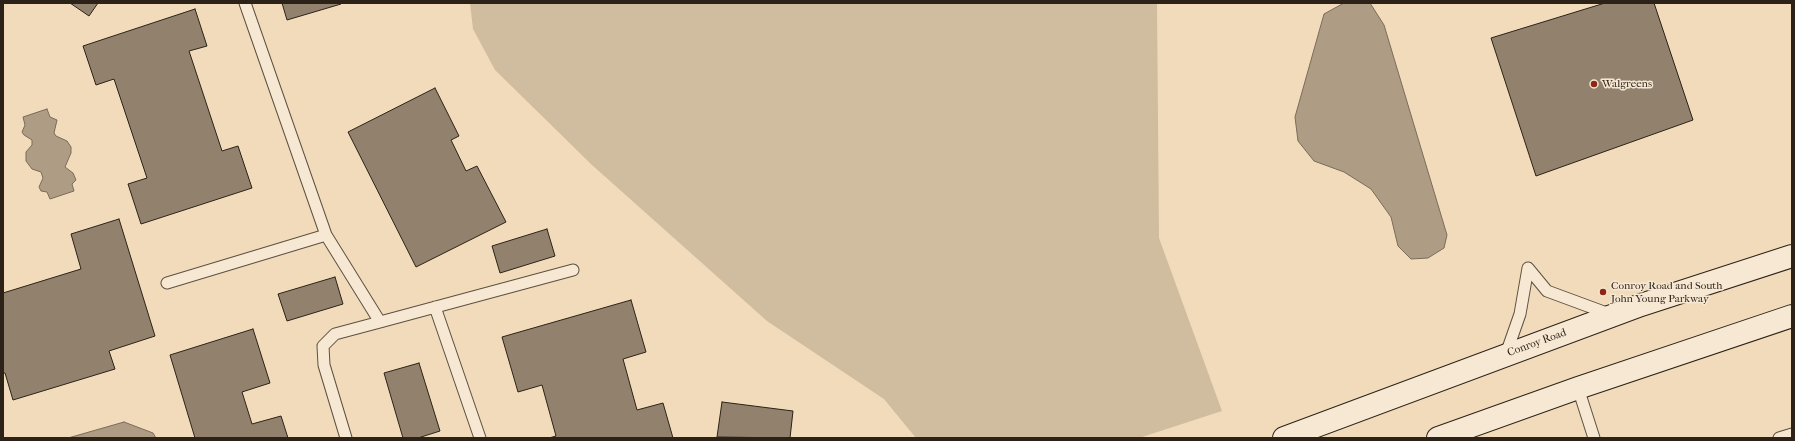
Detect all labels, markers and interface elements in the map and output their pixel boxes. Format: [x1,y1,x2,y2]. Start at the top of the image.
place label: Walgreens [1602,77,1652,91]
marker: Walgreens [1589,79,1599,89]
place label: Conroy Road and South John Young Parkway [1611,279,1722,305]
marker: Conroy Road and South John Young Parkway [1598,287,1608,297]
street label: Conroy Road [1506,326,1568,360]

